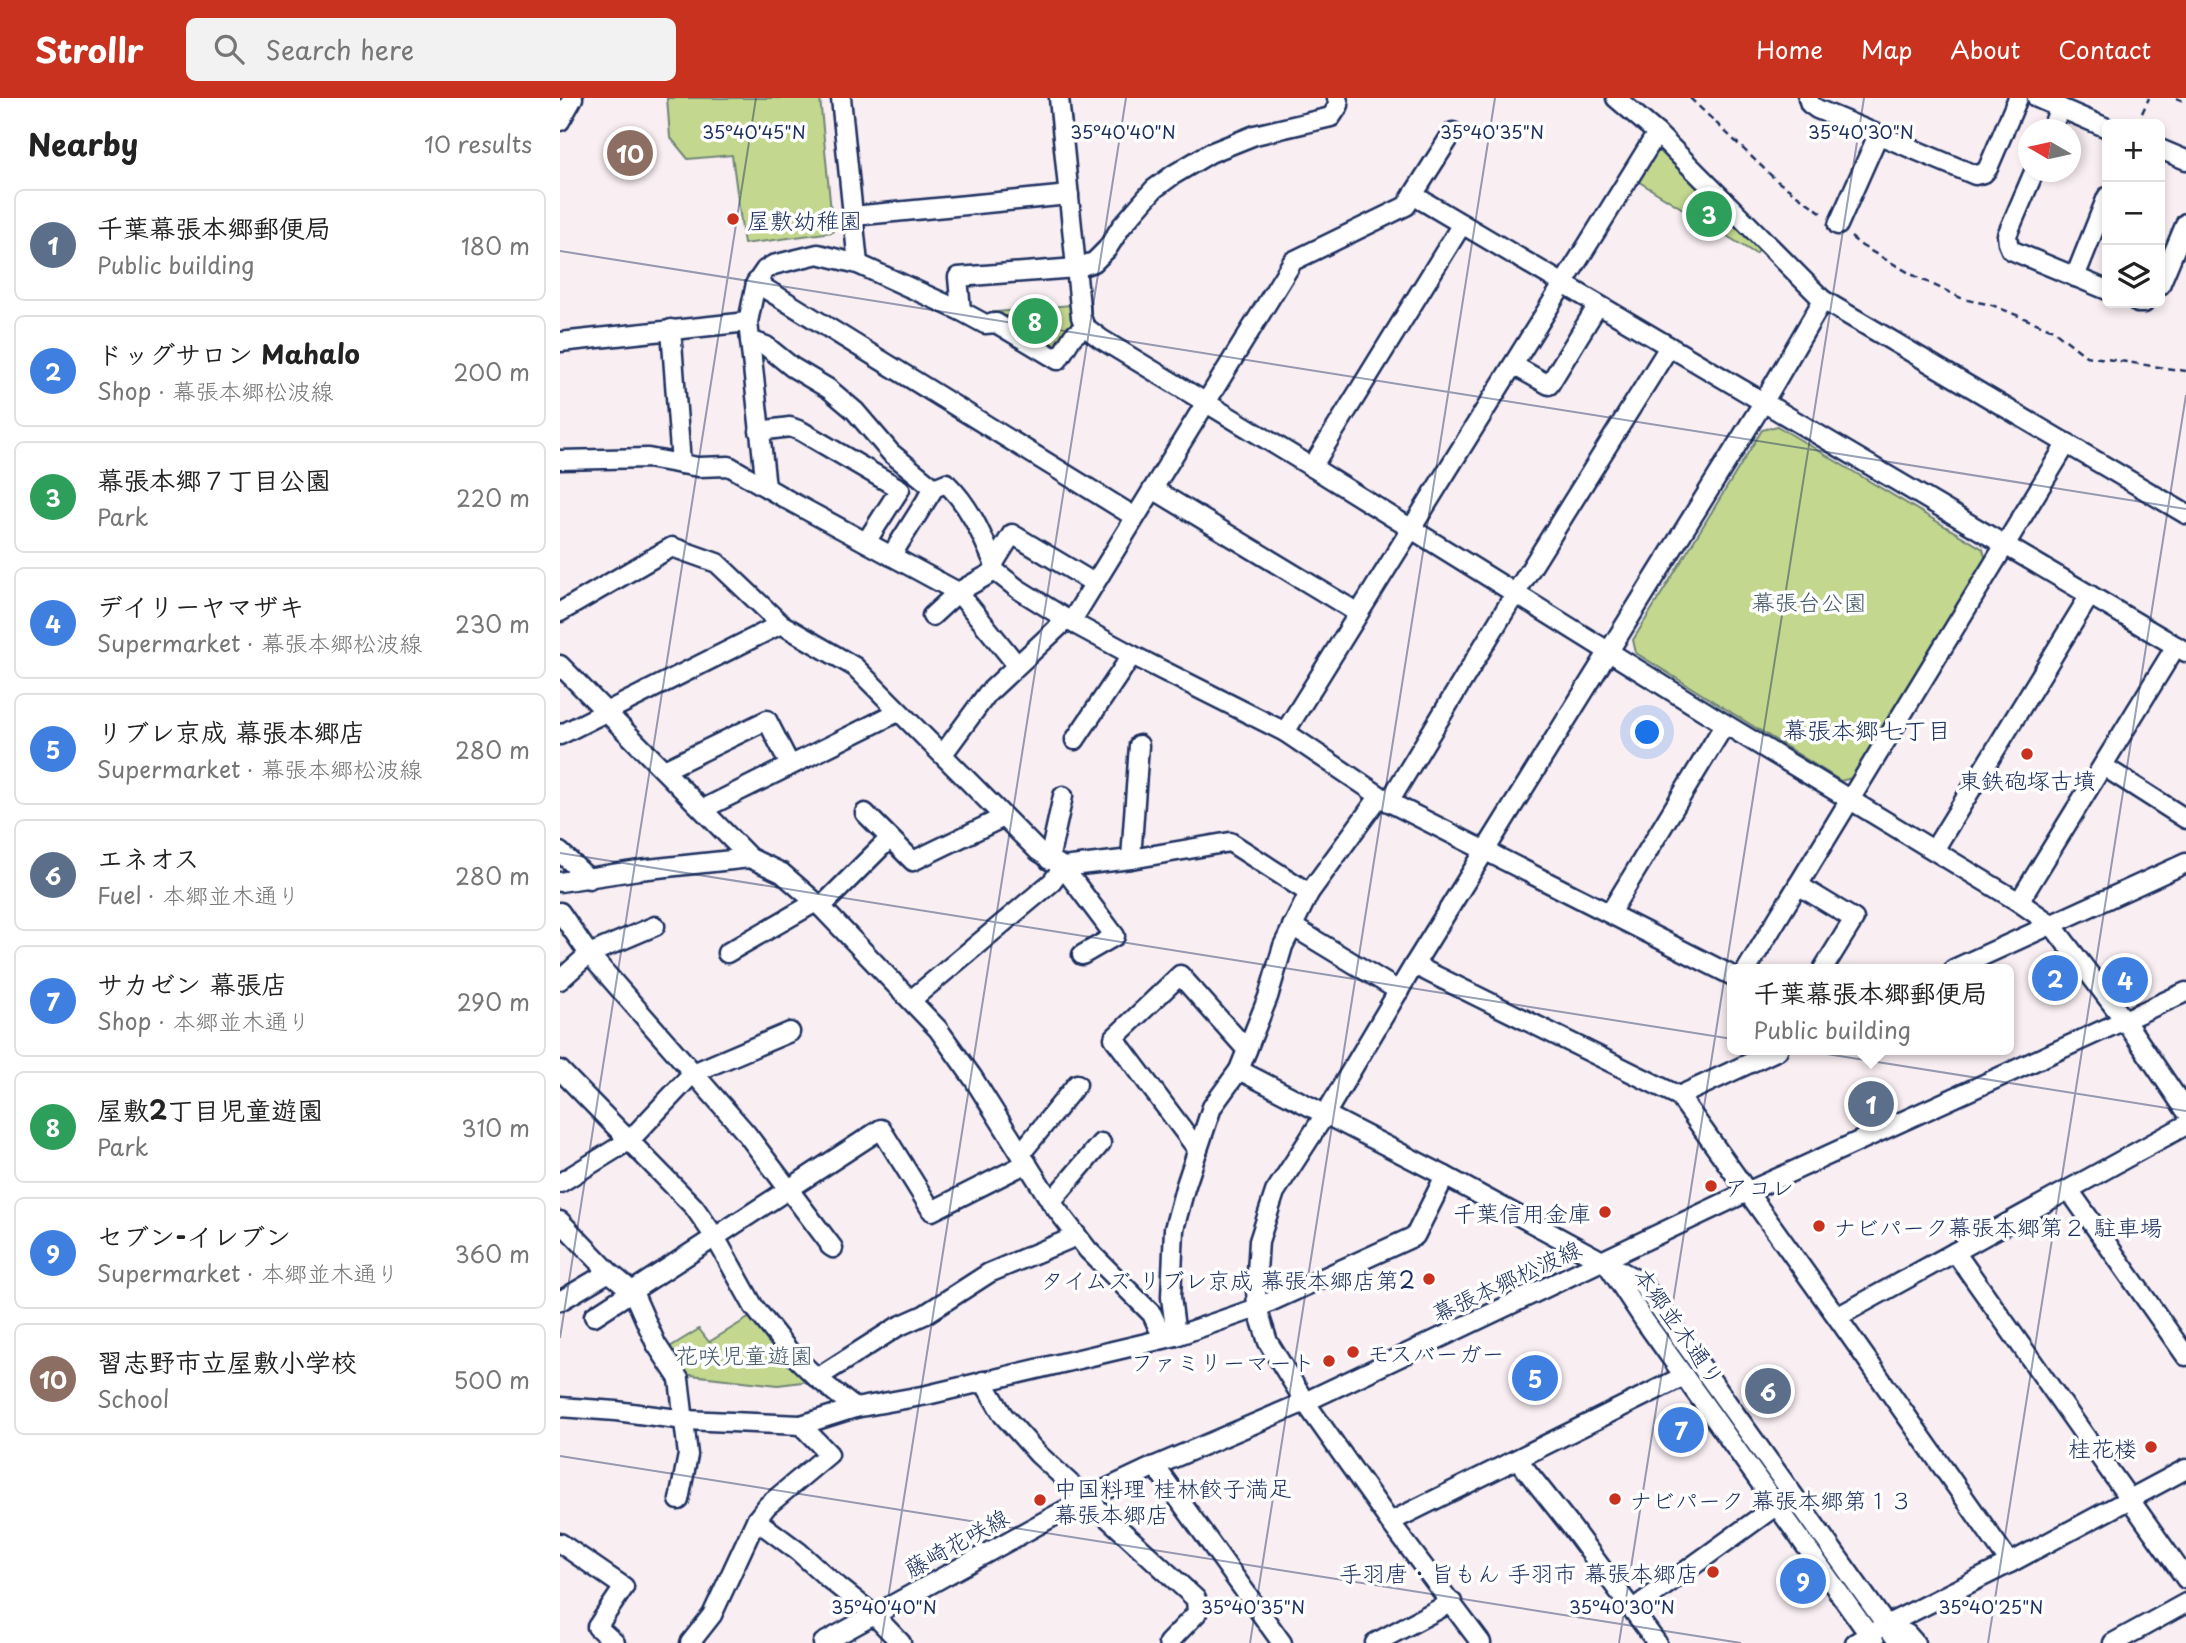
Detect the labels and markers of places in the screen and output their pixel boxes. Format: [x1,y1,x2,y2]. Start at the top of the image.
pin: 10 [607,127,653,179]
pin: 3 [1686,188,1732,240]
place label: 屋敷幼稚園 [747,202,862,237]
marker: 屋敷幼稚園 [725,211,741,227]
pin: 8 [1012,295,1058,347]
marker: 東鉄砲塚古墳 [2019,746,2035,762]
place label: 東鉄砲塚古墳 [1958,762,2096,797]
pin: 2 [2032,952,2078,1004]
pin: 4 [2102,954,2148,1006]
pin: 1 [1848,1078,1894,1130]
place label: アコレ [1725,1169,1794,1204]
marker: アコレ [1703,1178,1719,1194]
place label: 千葉信用金庫 [1453,1195,1591,1230]
marker: 千葉信用金庫 [1597,1204,1613,1220]
place label: ナビパーク幕張本郷第２ 駐車場 [1833,1209,2162,1244]
marker: ナビパーク幕張本郷第２ 駐車場 [1811,1218,1827,1234]
place label: タイムズ リブレ京成 幕張本郷店第2 [1041,1262,1415,1297]
marker: タイムズ リブレ京成 幕張本郷店第2 [1421,1271,1437,1287]
place label: モスバーガー [1367,1335,1505,1370]
place label: ファミリーマート [1131,1344,1315,1379]
marker: モスバーガー [1345,1344,1361,1360]
pin: 5 [1512,1352,1558,1404]
marker: ファミリーマート [1321,1353,1337,1369]
pin: 6 [1745,1365,1791,1417]
pin: 7 [1658,1404,1704,1456]
place label: 桂花楼 [2068,1430,2137,1465]
marker: 桂花楼 [2143,1439,2159,1455]
place label: 中国料理 桂林餃子満足 幕張本郷店 [1054,1470,1291,1531]
place label: ナビパーク 幕張本郷第１３ [1629,1482,1912,1517]
marker: ナビパーク 幕張本郷第１３ [1607,1491,1623,1507]
marker: 中国料理 桂林餃子満足 幕張本郷店 [1032,1492,1048,1508]
place label: 手羽唐・旨もん 手羽市 幕張本郷店 [1339,1555,1699,1590]
pin: 9 [1780,1555,1826,1607]
marker: 手羽唐・旨もん 手羽市 幕張本郷店 [1705,1564,1721,1580]

